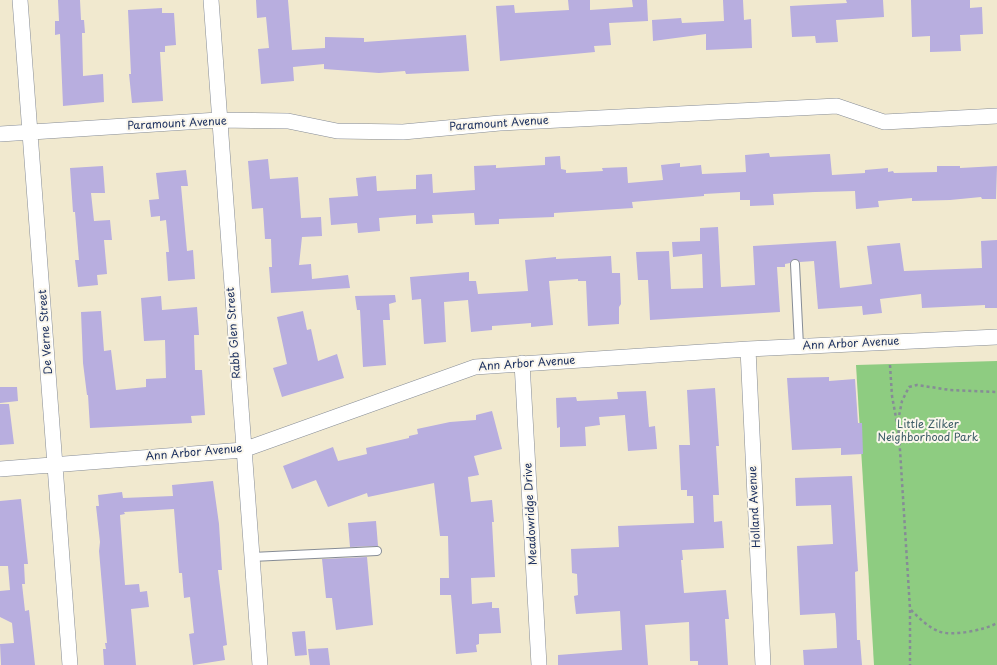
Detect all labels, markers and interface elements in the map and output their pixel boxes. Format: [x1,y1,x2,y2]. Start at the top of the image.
street label: Paramount Avenue [449,114,549,134]
street label: Paramount Avenue [127,115,227,133]
street label: Rabb Glen Street [224,287,244,379]
street label: De Verne Street [36,289,56,375]
street label: Ann Arbor Avenue [802,335,900,353]
street label: Ann Arbor Avenue [478,354,576,374]
park label: Little Zilker Neighborhood Park [878,418,978,444]
street label: Ann Arbor Avenue [145,442,243,464]
street label: Meadowridge Drive [522,463,540,565]
street label: Holland Avenue [746,466,764,548]

